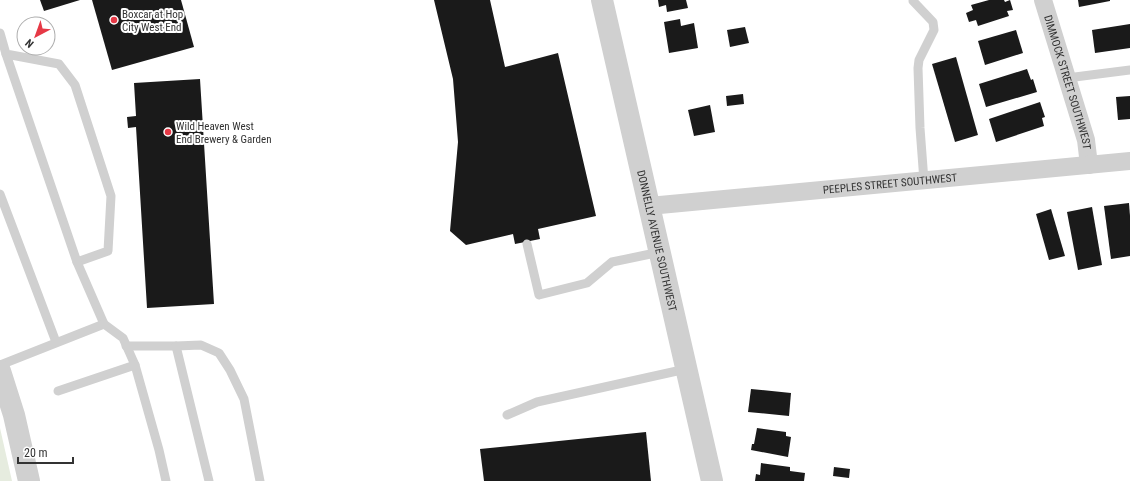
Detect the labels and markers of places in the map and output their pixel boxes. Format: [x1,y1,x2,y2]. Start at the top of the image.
place label: Boxcar at Hop City West End [122,8,183,34]
marker: Boxcar at Hop City West End [109,15,119,25]
place label: Wild Heaven West End Brewery & Garden [176,120,272,146]
marker: Wild Heaven West End Brewery & Garden [163,127,173,137]

